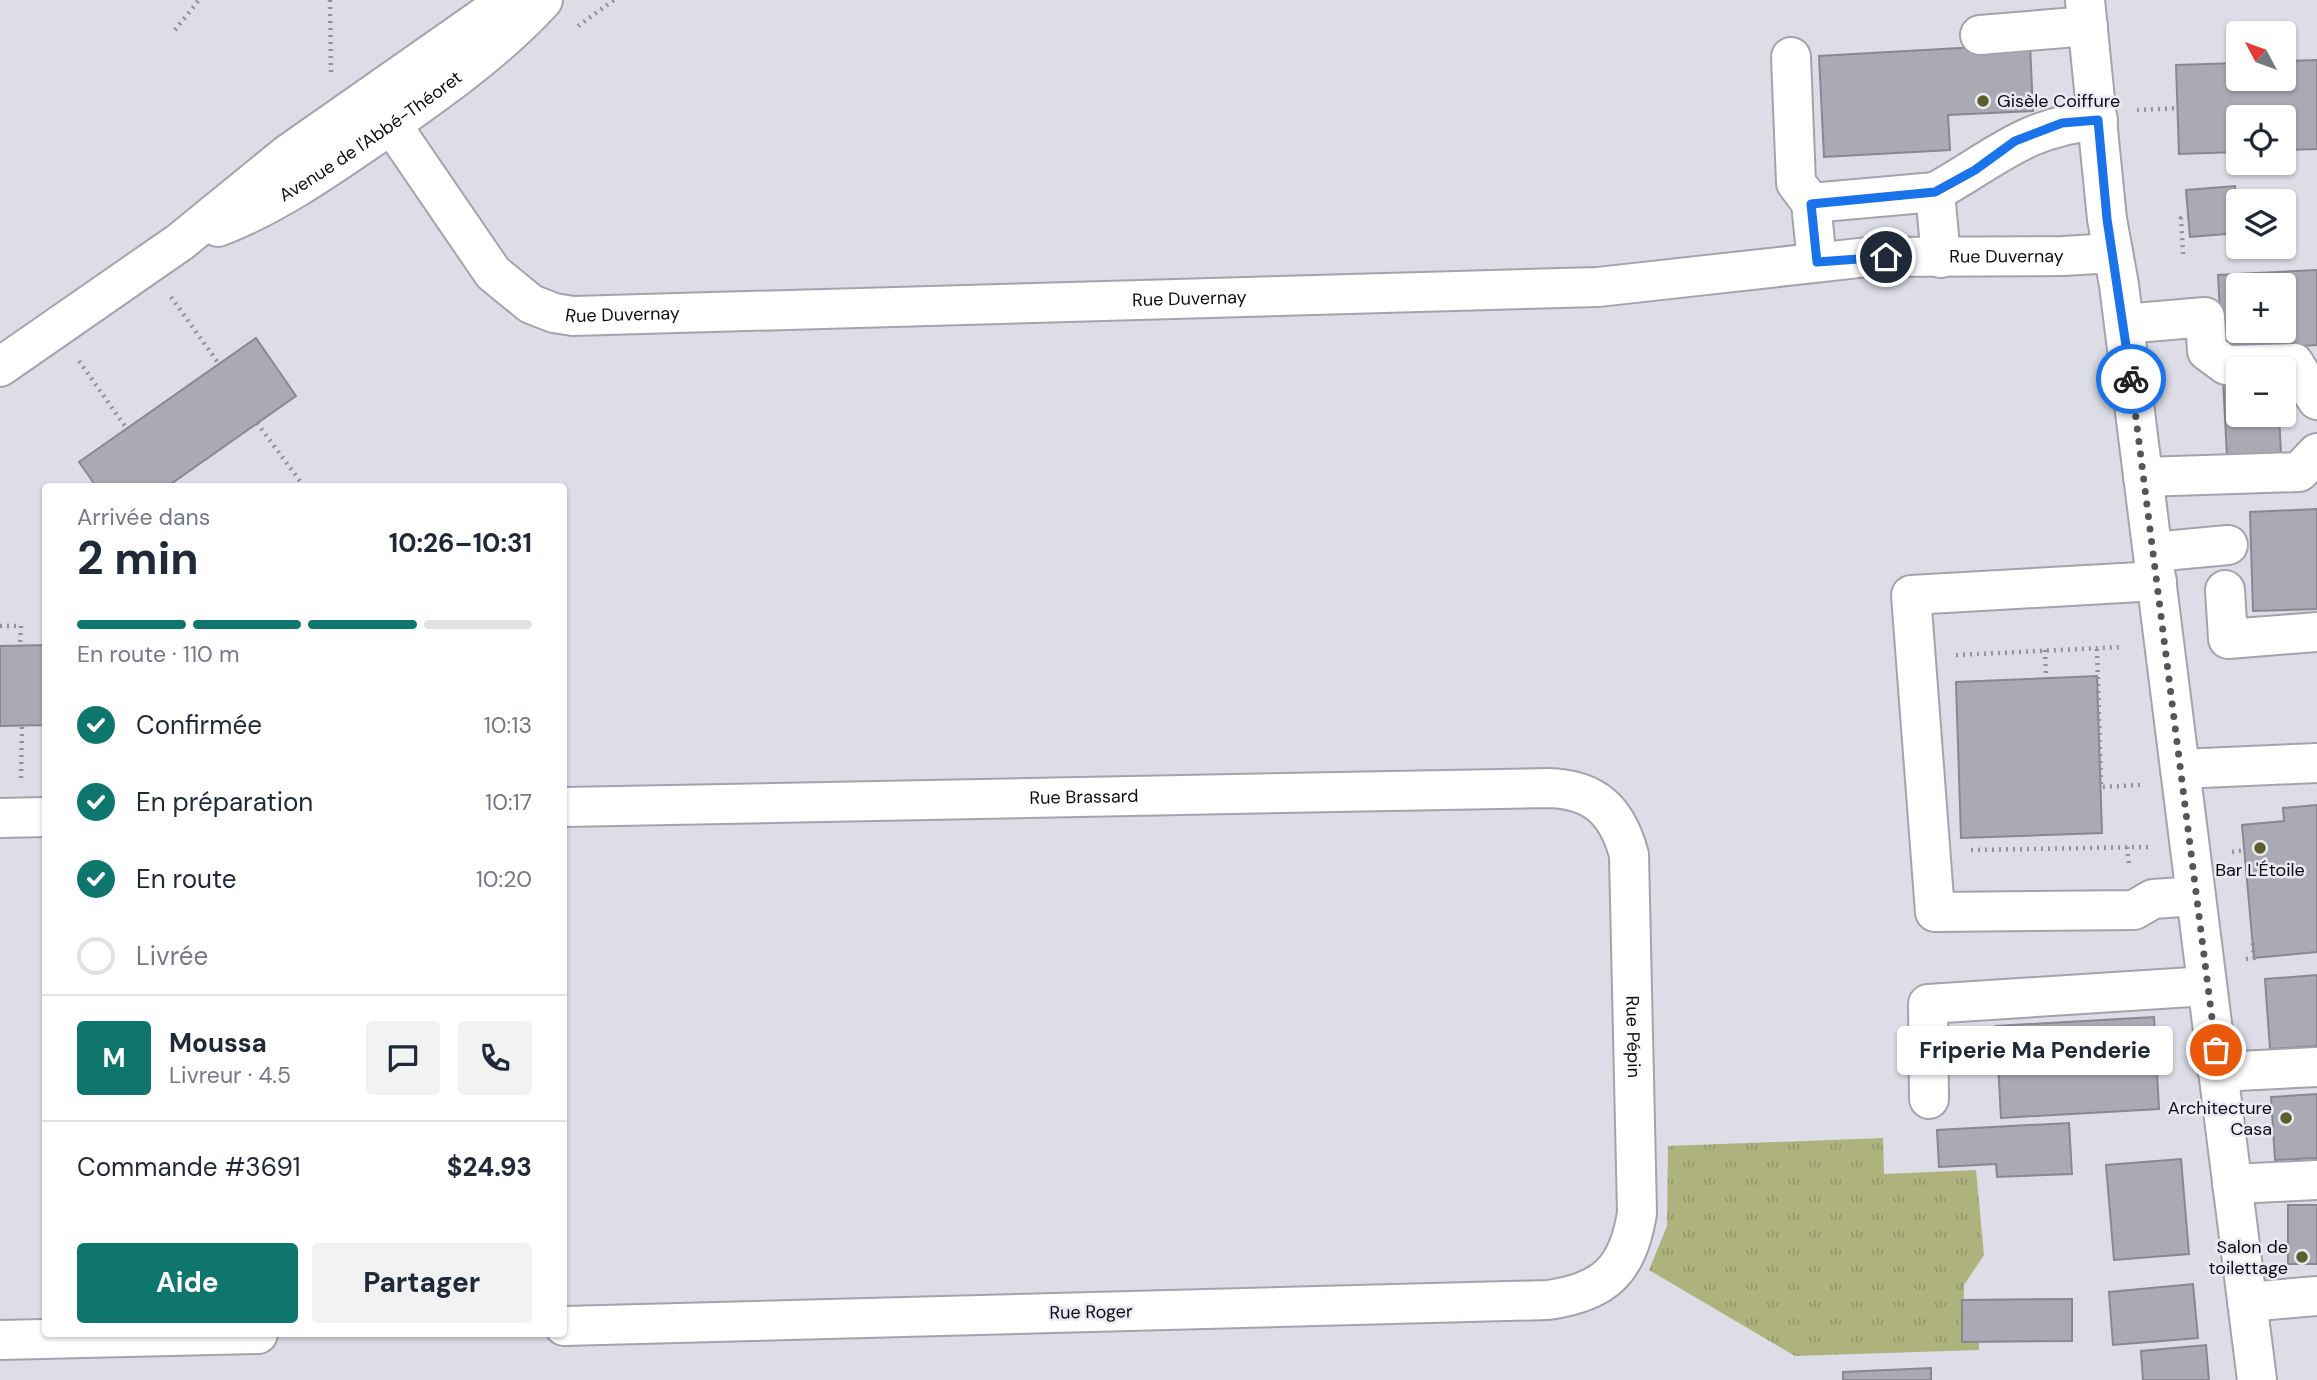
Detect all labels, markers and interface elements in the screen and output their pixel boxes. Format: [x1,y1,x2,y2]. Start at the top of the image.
north arrow [2226,21,2296,91]
map controls [2226,21,2296,427]
street label: Avenue de l'Abbé-Théoret [275,65,467,207]
place label: Gisèle Coiffure [1997,89,2120,113]
marker: Gisèle Coiffure [1975,93,1991,109]
button: locate [2226,105,2296,175]
button: layers [2226,189,2296,259]
pin [1856,227,1916,287]
icon: home [1867,238,1905,276]
street label: Rue Duvernay [1949,244,2064,269]
button: + [2226,273,2296,343]
street label: Rue Duvernay [1132,285,1247,312]
street label: Rue Duvernay [564,301,680,328]
courier [2096,344,2166,414]
button: − [2226,357,2296,427]
icon: bike [2112,360,2150,398]
text: Arrivée dans [77,502,210,532]
text: 10:26–10:31 [389,526,532,560]
text: 2 min [77,528,199,588]
text: En route · 110 m [77,639,239,669]
icon: check [77,706,115,744]
text: Confirmée [136,708,262,742]
text: 10:13 [484,710,532,740]
icon: check [77,783,115,821]
street label: Rue Brassard [1029,784,1139,810]
text: En préparation [136,785,313,819]
text: 10:17 [485,787,532,817]
marker: Bar L'Étoile [2252,840,2268,856]
place label: Bar L'Étoile [2215,858,2305,882]
icon: check [77,860,115,898]
text: En route [136,862,237,896]
text: 10:20 [476,864,532,894]
text: Livrée [136,939,208,973]
street label: Rue Pépin [1620,995,1646,1078]
pin [2186,1020,2246,1080]
button: chat [366,1021,440,1095]
button: phone [458,1021,532,1095]
text: Moussa [169,1026,267,1060]
callout: Friperie Ma Penderie [1898,1026,2174,1074]
icon: bag [2197,1031,2235,1069]
text: Friperie Ma Penderie [1919,1035,2151,1065]
text: M [102,1041,126,1075]
text: Livreur · 4.5 [169,1060,291,1090]
place label: Architecture Casa [2168,1096,2272,1141]
marker: Architecture Casa [2278,1110,2294,1126]
text: Commande #3691 [77,1150,301,1184]
text: $24.93 [447,1150,532,1184]
place label: Salon de toilettage [2208,1235,2288,1280]
button: Aide [77,1243,298,1323]
button: Partager [312,1243,532,1323]
marker: Salon de toilettage [2294,1249,2310,1265]
street label: Rue Roger [1049,1299,1133,1325]

